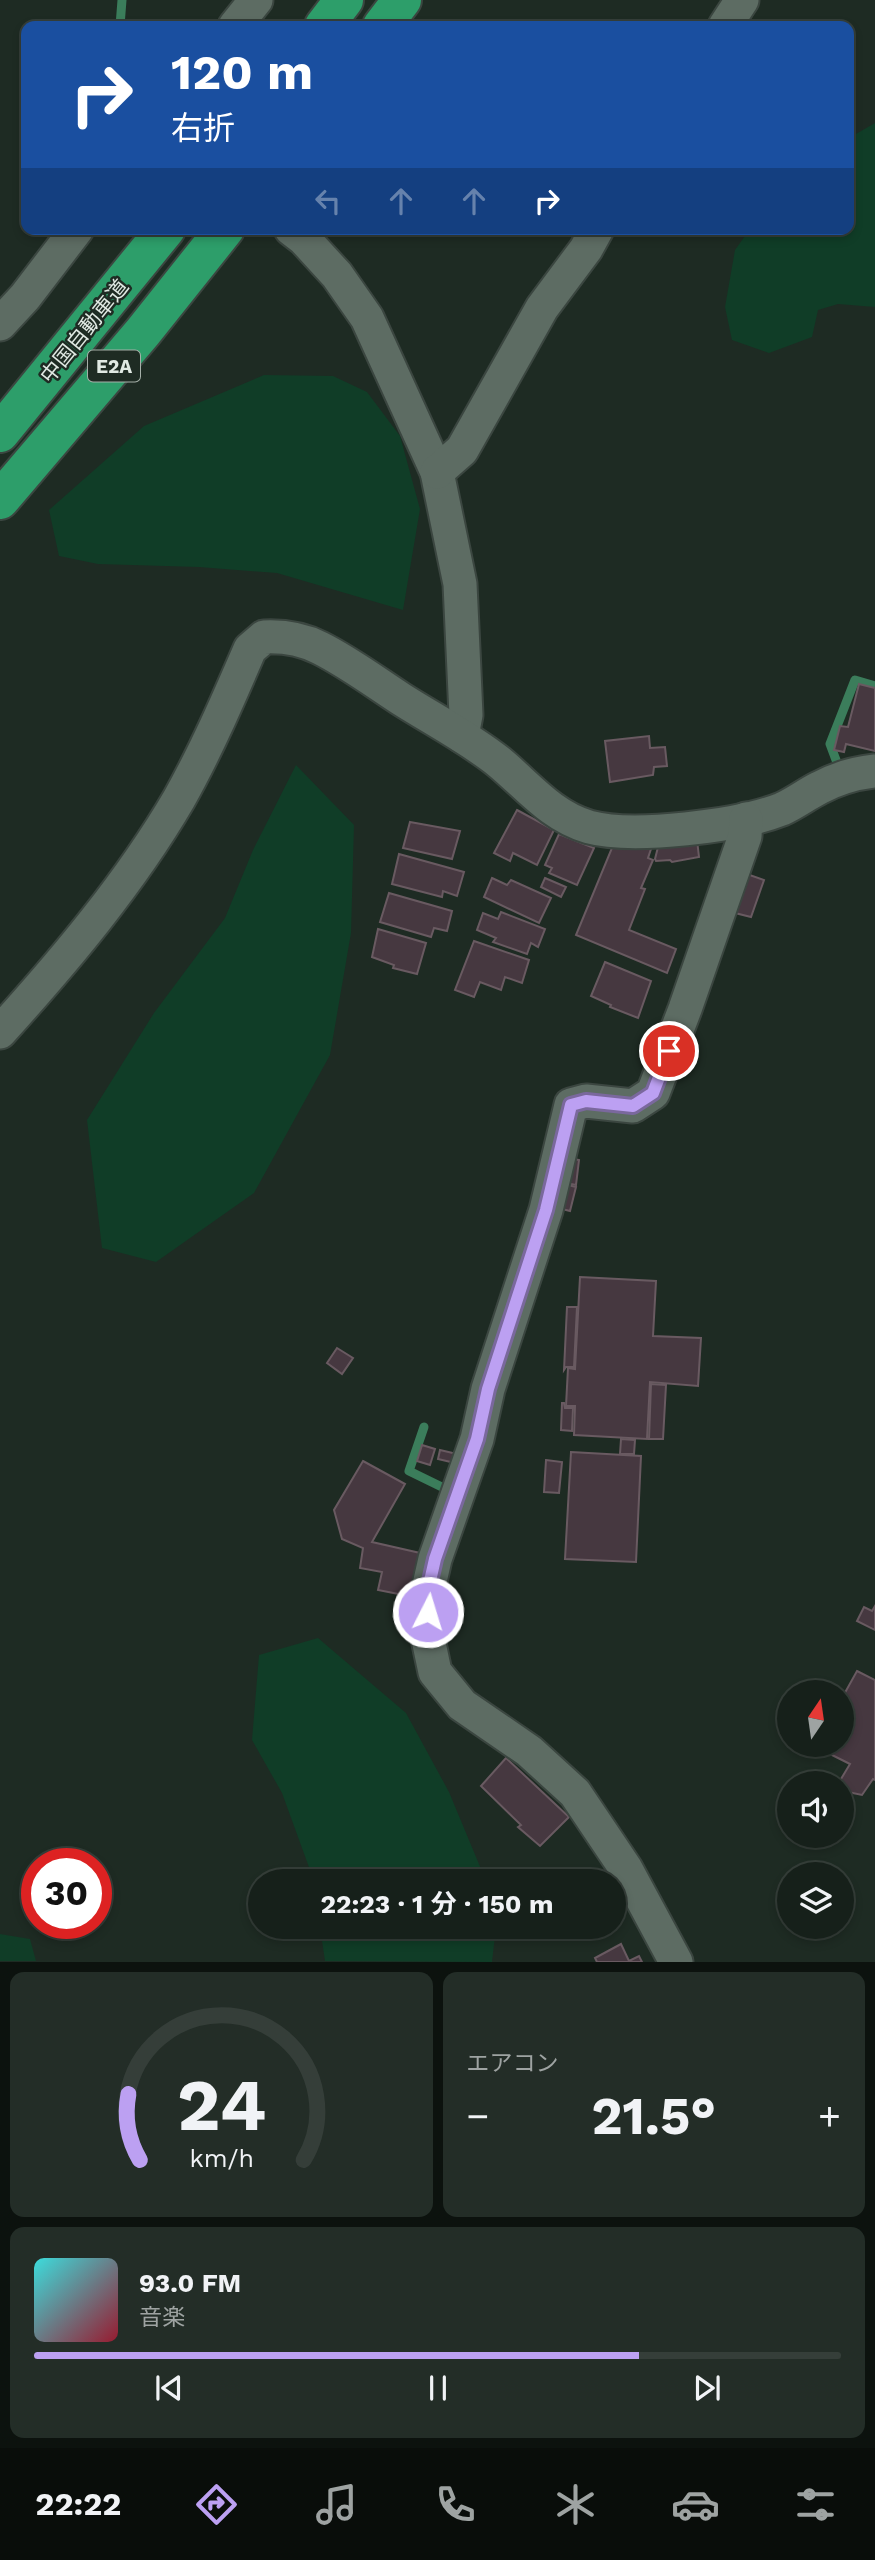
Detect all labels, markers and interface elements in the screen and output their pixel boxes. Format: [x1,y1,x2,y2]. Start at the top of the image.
text: 120 m [171,43,313,101]
icon: right [56,49,147,140]
text: 右折 [171,109,235,147]
icon: left [309,182,347,220]
icon: ahead [382,182,420,220]
icon: ahead [455,182,493,220]
icon: right [528,182,566,220]
street label: 中国自動車道 [35,274,133,388]
road number: E2A [88,350,140,382]
pin [639,1021,699,1081]
icon: arrive [650,1032,688,1070]
position arrow [391,1575,465,1649]
north arrow [777,1680,854,1757]
map controls [777,1680,854,1939]
button: sound [777,1771,854,1848]
speed limit sign: 30 [21,1848,112,1939]
button: layers [777,1862,854,1939]
text: 22:23 · 1 分 · 150 m [321,1889,554,1919]
text: エアコン [467,2050,559,2077]
text: 24 [176,2063,266,2149]
text: 21.5° [591,2086,716,2147]
text: − [467,2094,489,2138]
text: + [818,2094,841,2138]
text: km/h [189,2144,253,2173]
text: 93.0 FM [139,2268,241,2298]
text: 音楽 [139,2304,185,2331]
icon: previous [150,2369,188,2407]
icon: pause [419,2369,457,2407]
icon: next [688,2369,726,2407]
icon: directions [192,2480,241,2529]
icon: music [312,2480,361,2529]
icon: phone [431,2480,480,2529]
icon: climate [551,2480,600,2529]
icon: car [671,2480,720,2529]
icon: filters [791,2480,840,2529]
text: 22:22 [35,2485,121,2523]

